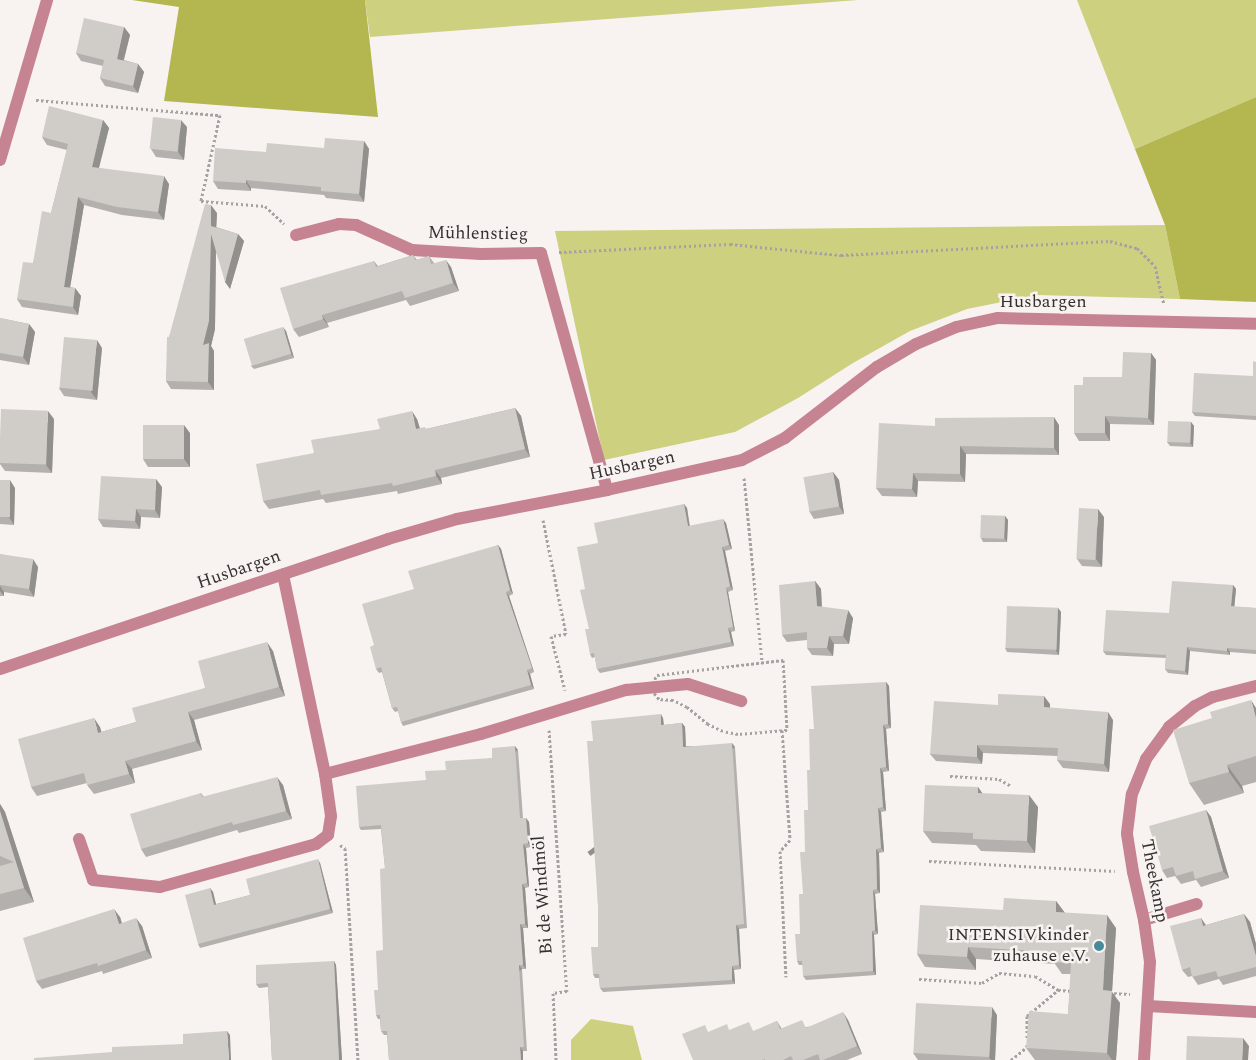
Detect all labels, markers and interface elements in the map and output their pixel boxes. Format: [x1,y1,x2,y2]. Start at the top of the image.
street label: Mühlenstieg [428,222,528,246]
street label: Husbargen [999,291,1087,313]
street label: Husbargen [587,446,677,486]
street label: Husbargen [194,546,284,594]
street label: Bi de Windmöl [528,835,558,955]
street label: Theekamp [1135,838,1173,924]
place label: INTENSIVkinder zuhause e.V. [948,925,1089,968]
marker: INTENSIVkinder zuhause e.V. [1093,940,1105,952]

